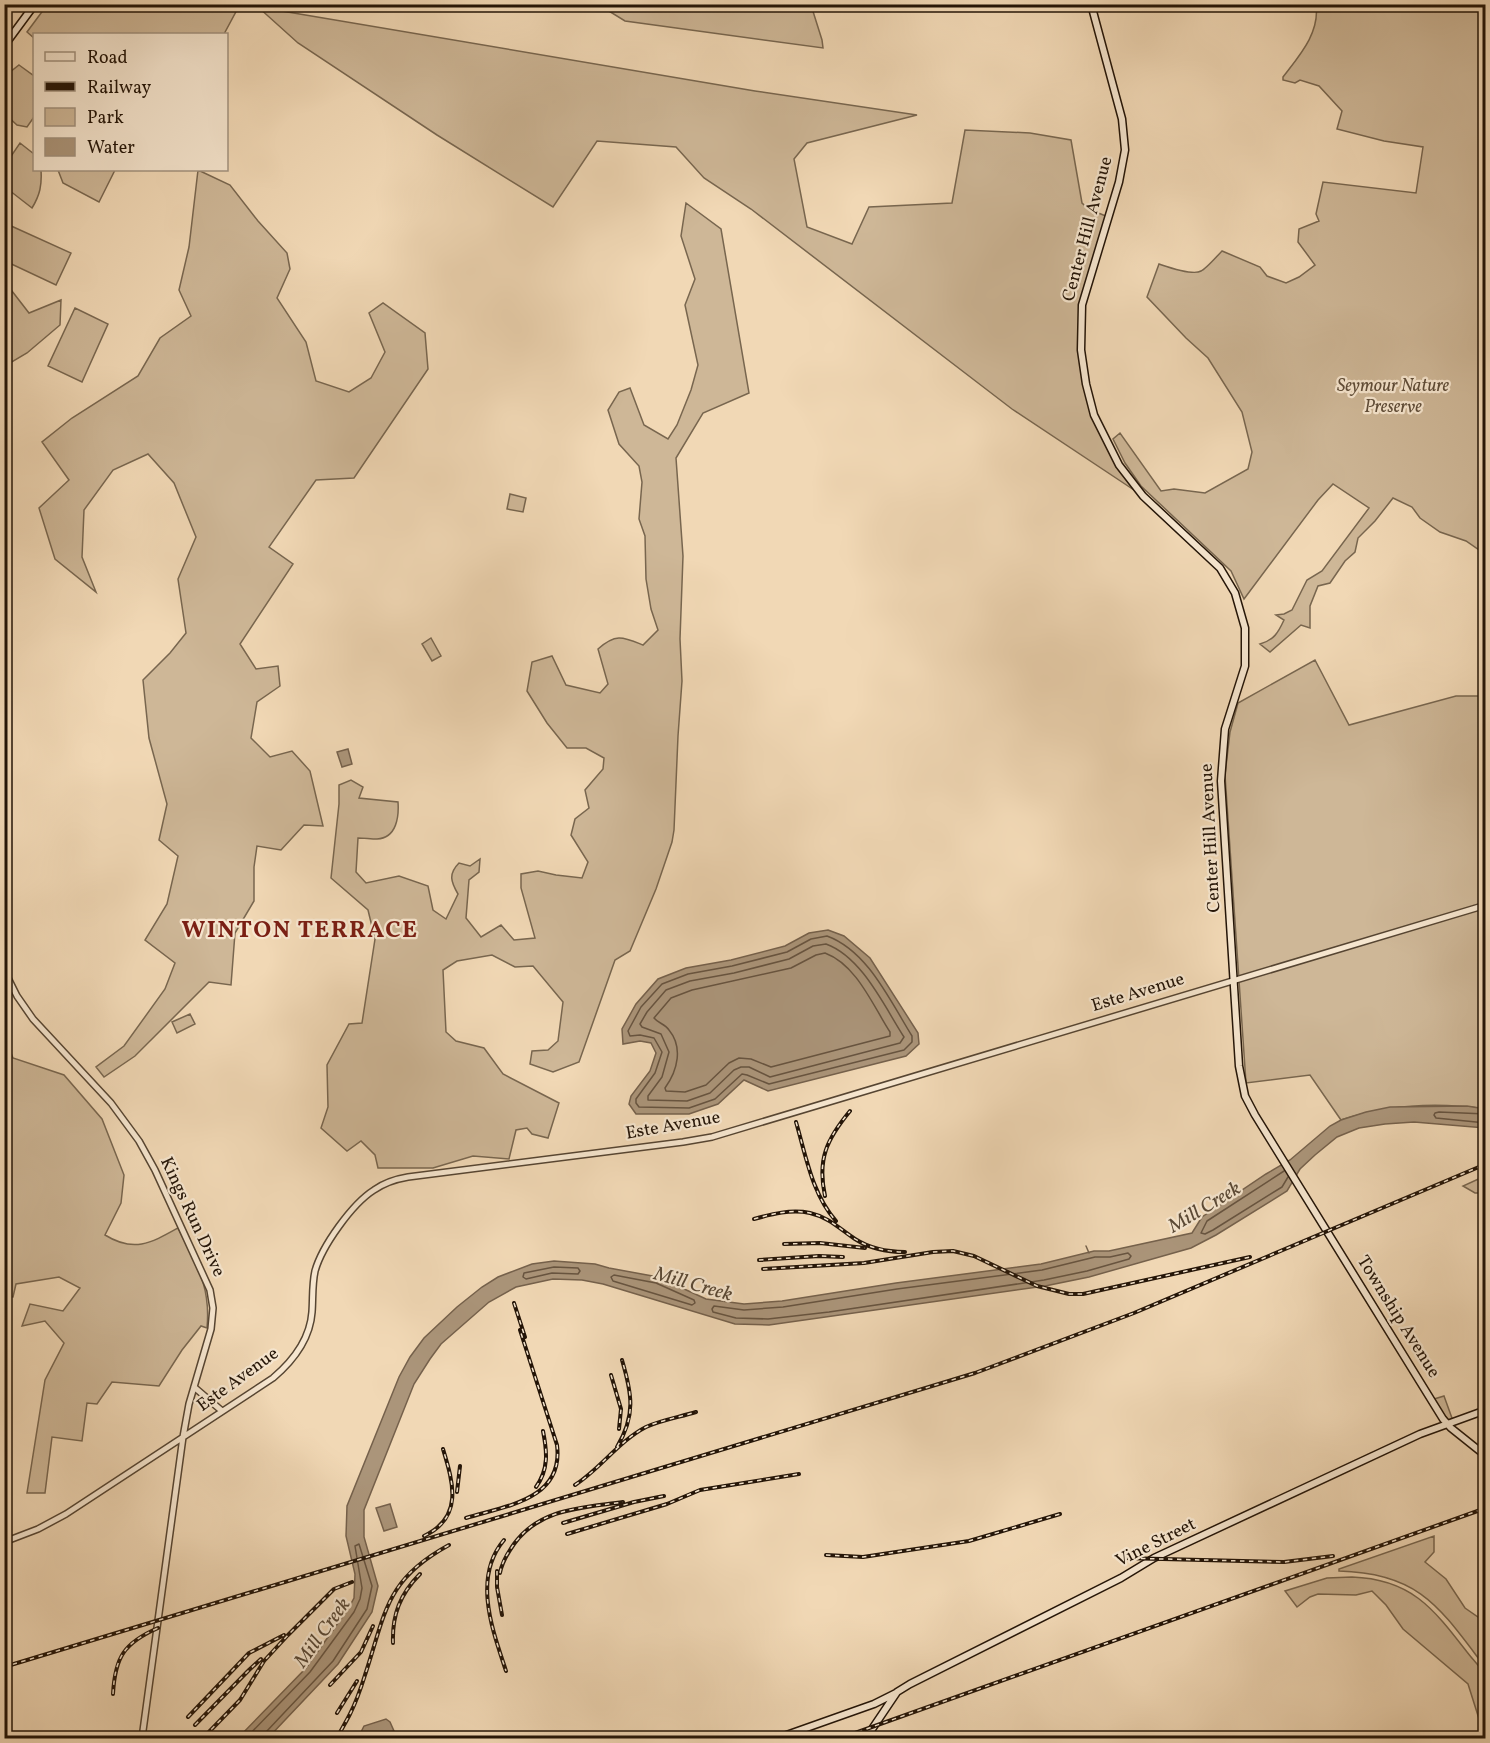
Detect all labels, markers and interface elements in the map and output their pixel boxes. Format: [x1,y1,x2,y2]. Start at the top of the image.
legend [33,33,228,171]
text: Road [87,46,128,71]
text: Railway [87,76,151,101]
text: Park [87,106,124,131]
text: Water [87,136,135,161]
street label: Center Hill Avenue [1057,154,1119,304]
park label: Seymour Nature Preserve [1337,374,1450,420]
street label: Center Hill Avenue [1195,763,1227,913]
district label: WINTON TERRACE [181,914,419,948]
street label: Este Avenue [1089,967,1187,1019]
street label: Este Avenue [624,1105,722,1147]
street label: Kings Run Drive [153,1153,231,1281]
water label: Mill Creek [1162,1175,1247,1241]
street label: Township Avenue [1350,1251,1446,1383]
water label: Mill Creek [650,1260,736,1310]
street label: Este Avenue [192,1342,284,1418]
street label: Vine Street [1112,1512,1200,1574]
water label: Mill Creek [287,1592,358,1675]

